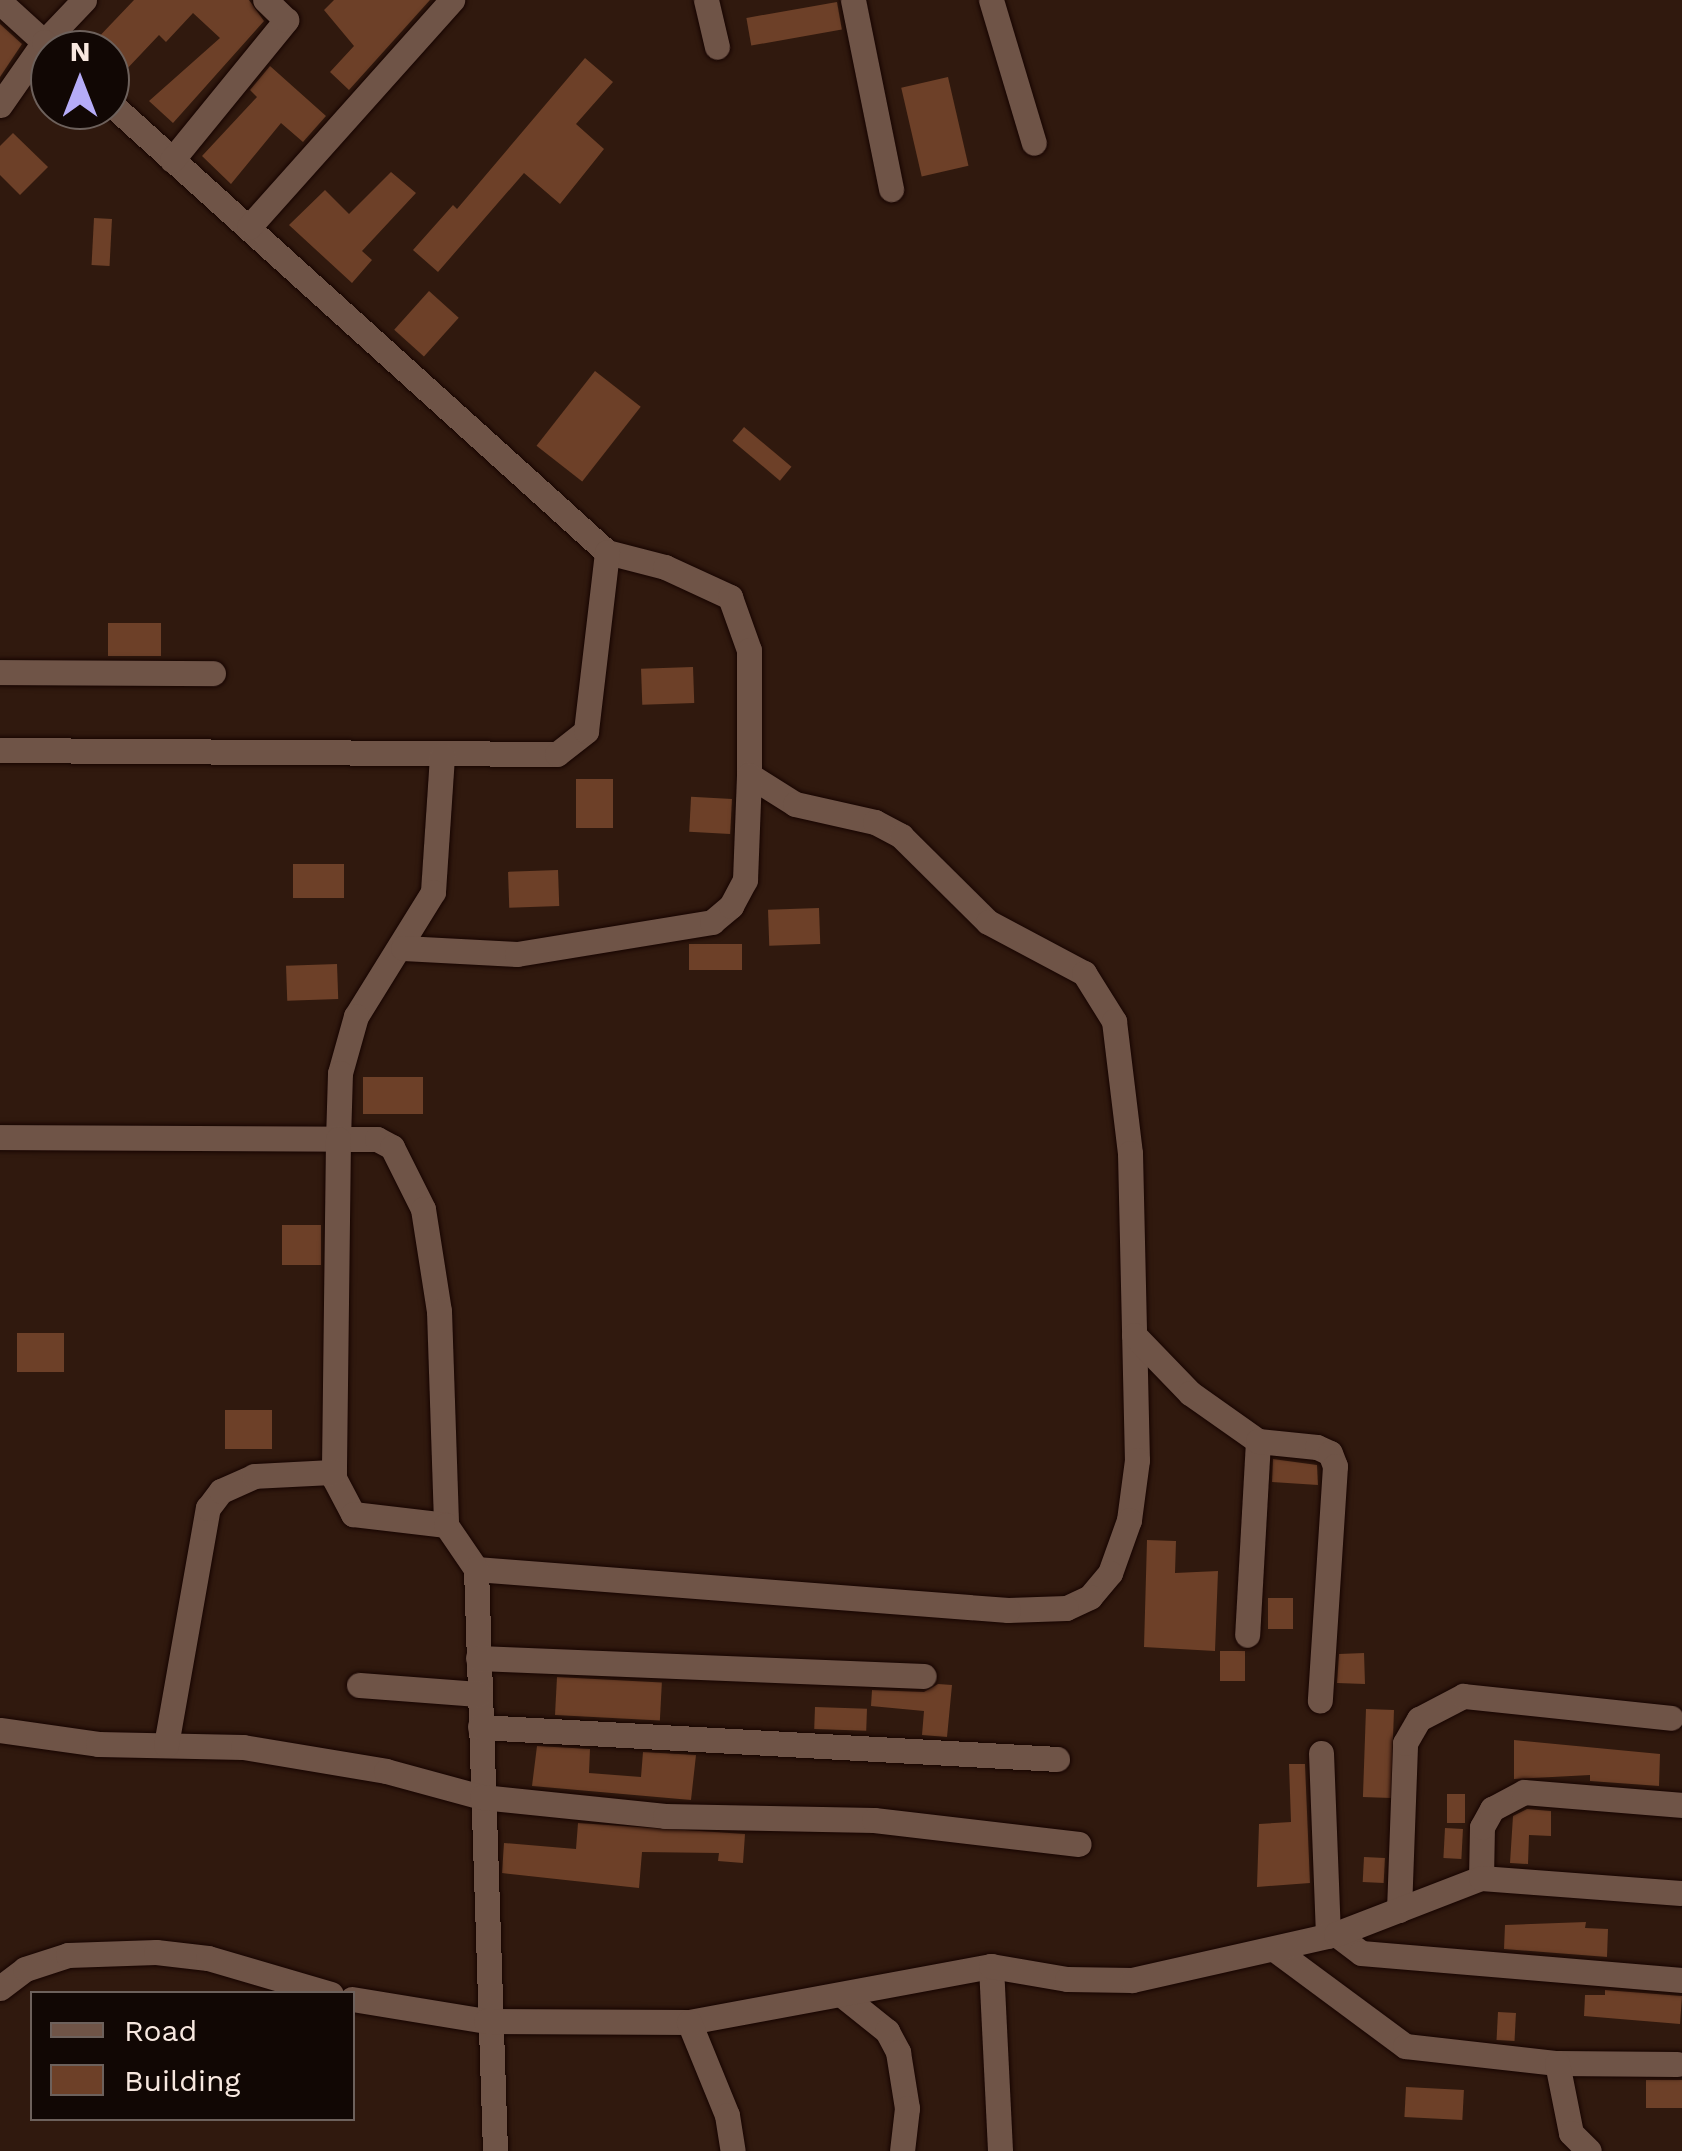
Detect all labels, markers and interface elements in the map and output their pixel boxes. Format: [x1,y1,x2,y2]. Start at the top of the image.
north arrow [30,30,130,130]
text: N [70,35,90,68]
legend [30,1991,355,2121]
text: Road [124,2013,197,2048]
text: Building [124,2063,241,2098]

